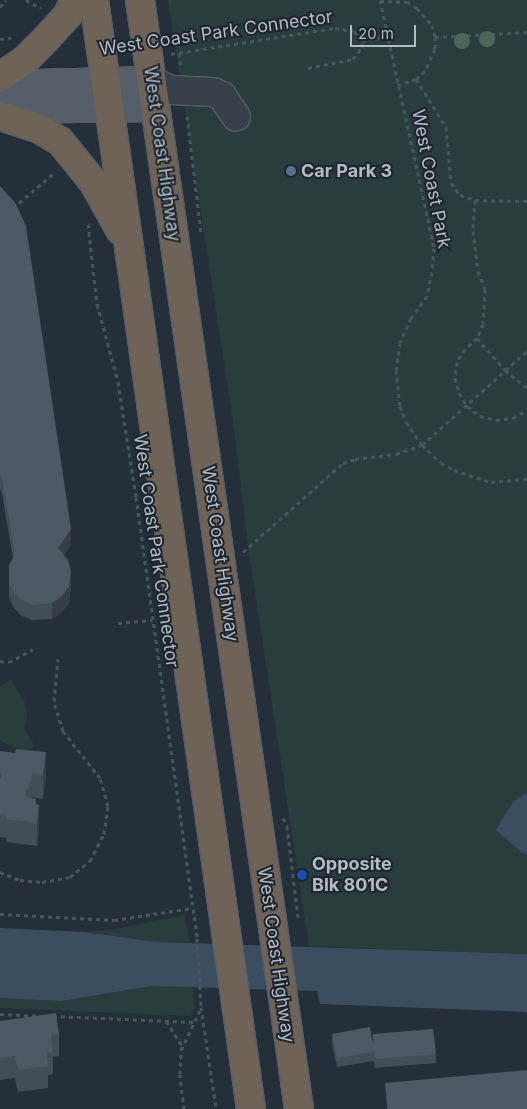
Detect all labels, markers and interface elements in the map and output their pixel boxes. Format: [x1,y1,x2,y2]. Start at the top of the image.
street label: West Coast Park Connector [98,6,334,60]
scale bar [352,15,418,47]
text: 20 m [358,24,394,43]
street label: West Coast Highway [139,65,185,243]
street label: West Coast Park [407,108,455,250]
place label: Car Park 3 [301,160,392,182]
marker: Car Park 3 [285,165,297,177]
street label: West Coast Park Connector [129,433,183,669]
street label: West Coast Highway [197,465,243,643]
place label: Opposite Blk 801C [312,854,392,896]
street label: West Coast Highway [253,866,299,1044]
marker: Opposite Blk 801C [296,869,308,881]

